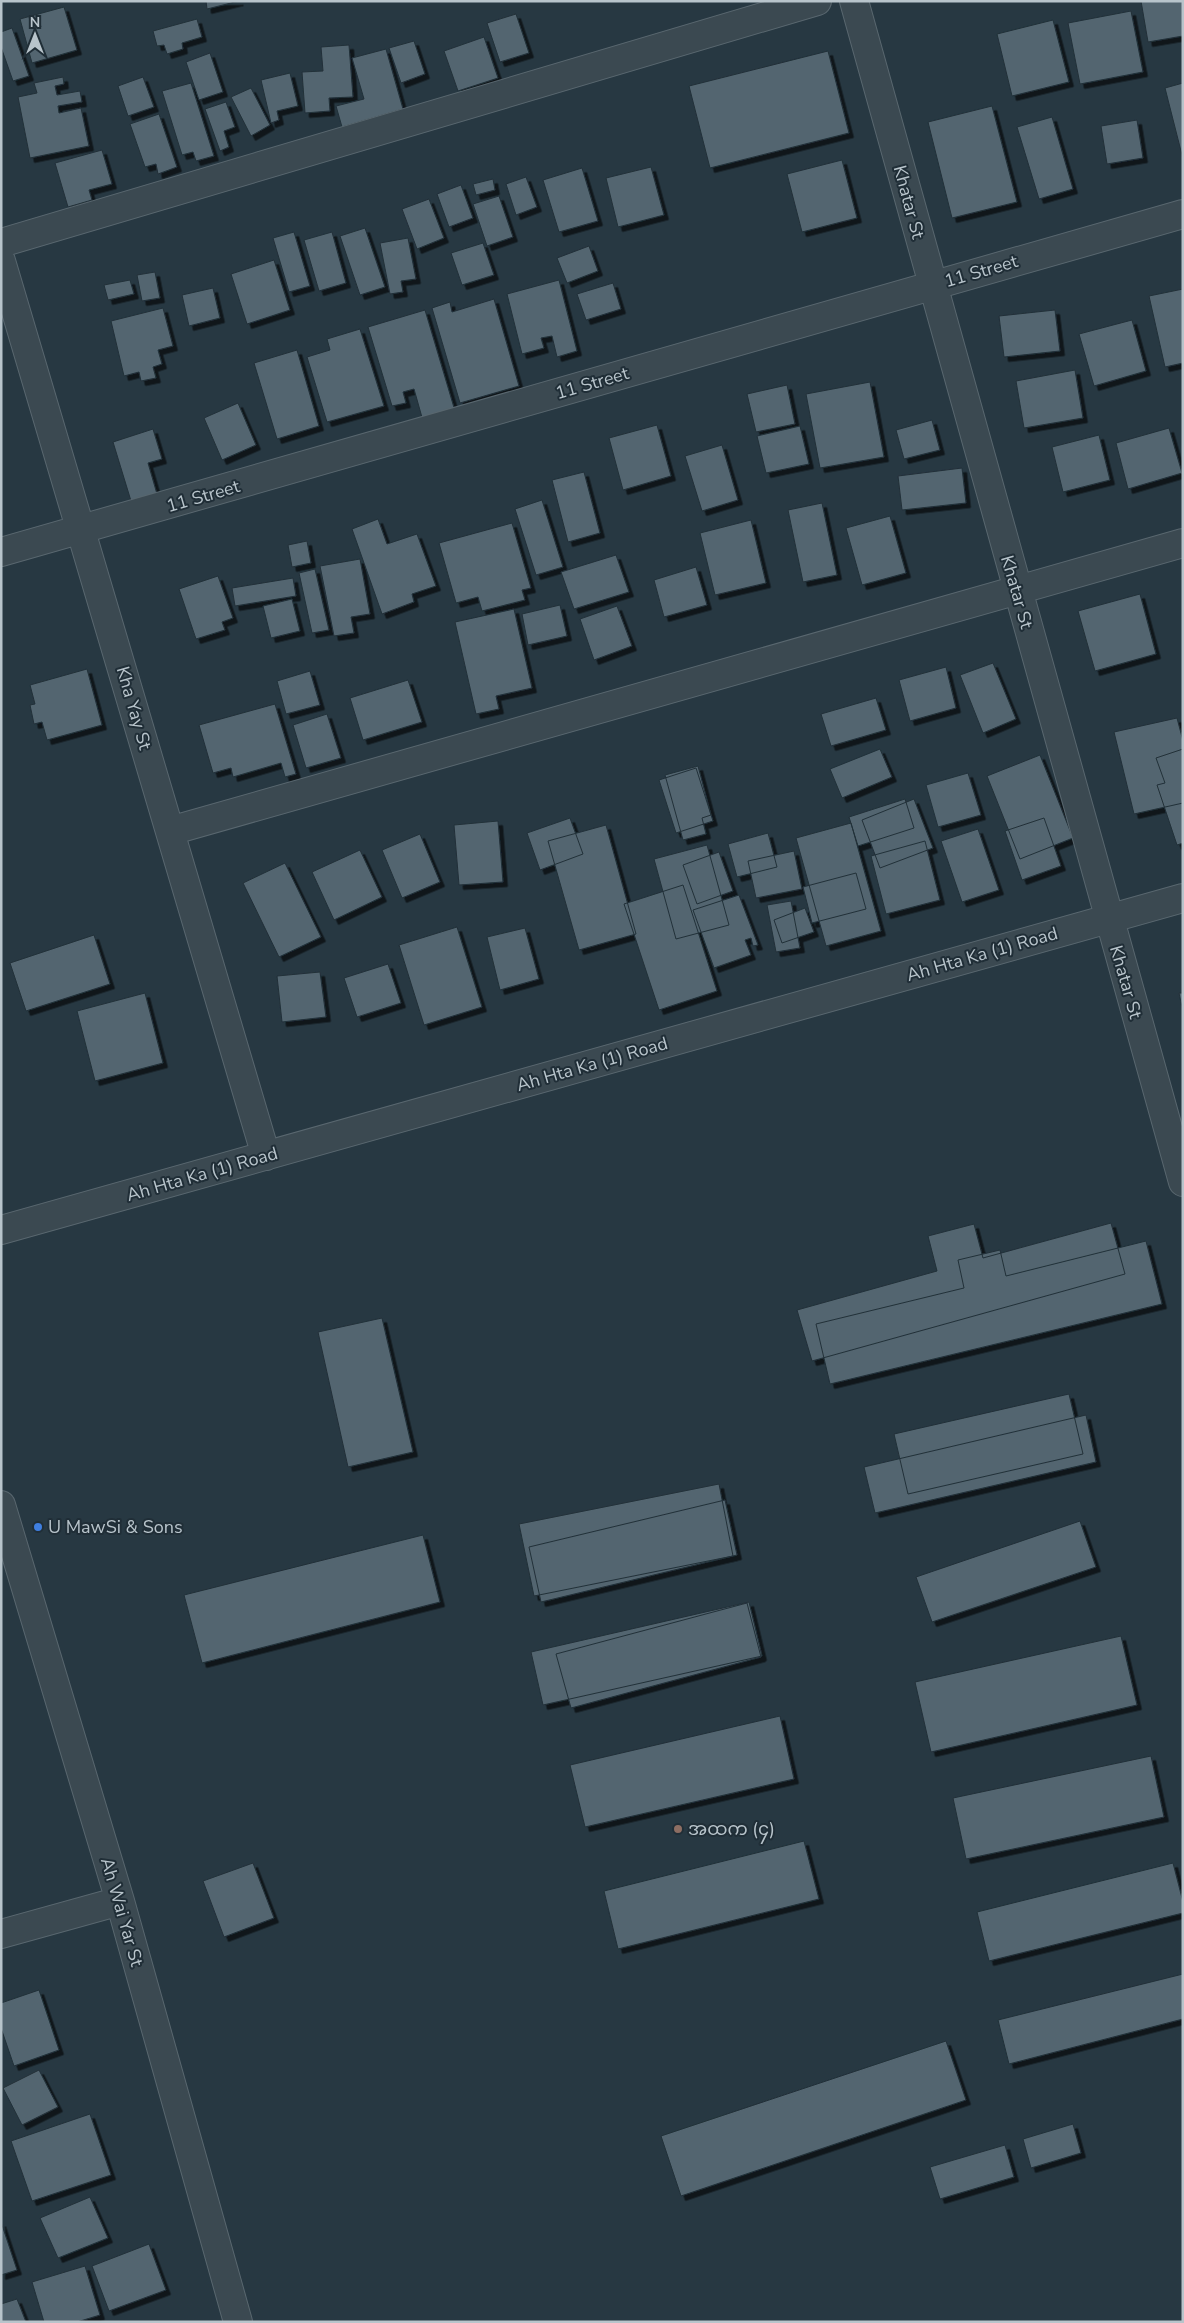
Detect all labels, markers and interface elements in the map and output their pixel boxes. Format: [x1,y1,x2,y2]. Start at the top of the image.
north arrow [10,10,60,60]
text: N [30,13,40,32]
street label: Khatar St [888,163,931,242]
street label: 11 Street [941,249,1021,293]
street label: 11 Street [552,361,632,405]
street label: 11 Street [163,474,243,518]
street label: Khatar St [995,553,1039,632]
street label: Kha Yay St [111,664,158,753]
street label: Ah Hta Ka (1) Road [904,921,1060,987]
street label: Khatar St [1104,943,1148,1022]
street label: Ah Hta Ka (1) Road [514,1031,670,1097]
street label: Ah Hta Ka (1) Road [124,1141,280,1207]
place label: U MawSi & Sons [48,1515,183,1539]
marker: U MawSi & Sons [32,1521,44,1533]
place label: အထက (၄) [688,1817,775,1844]
marker: အထက (၄) [672,1823,684,1835]
street label: Ah Wai Yar St [95,1855,149,1970]

